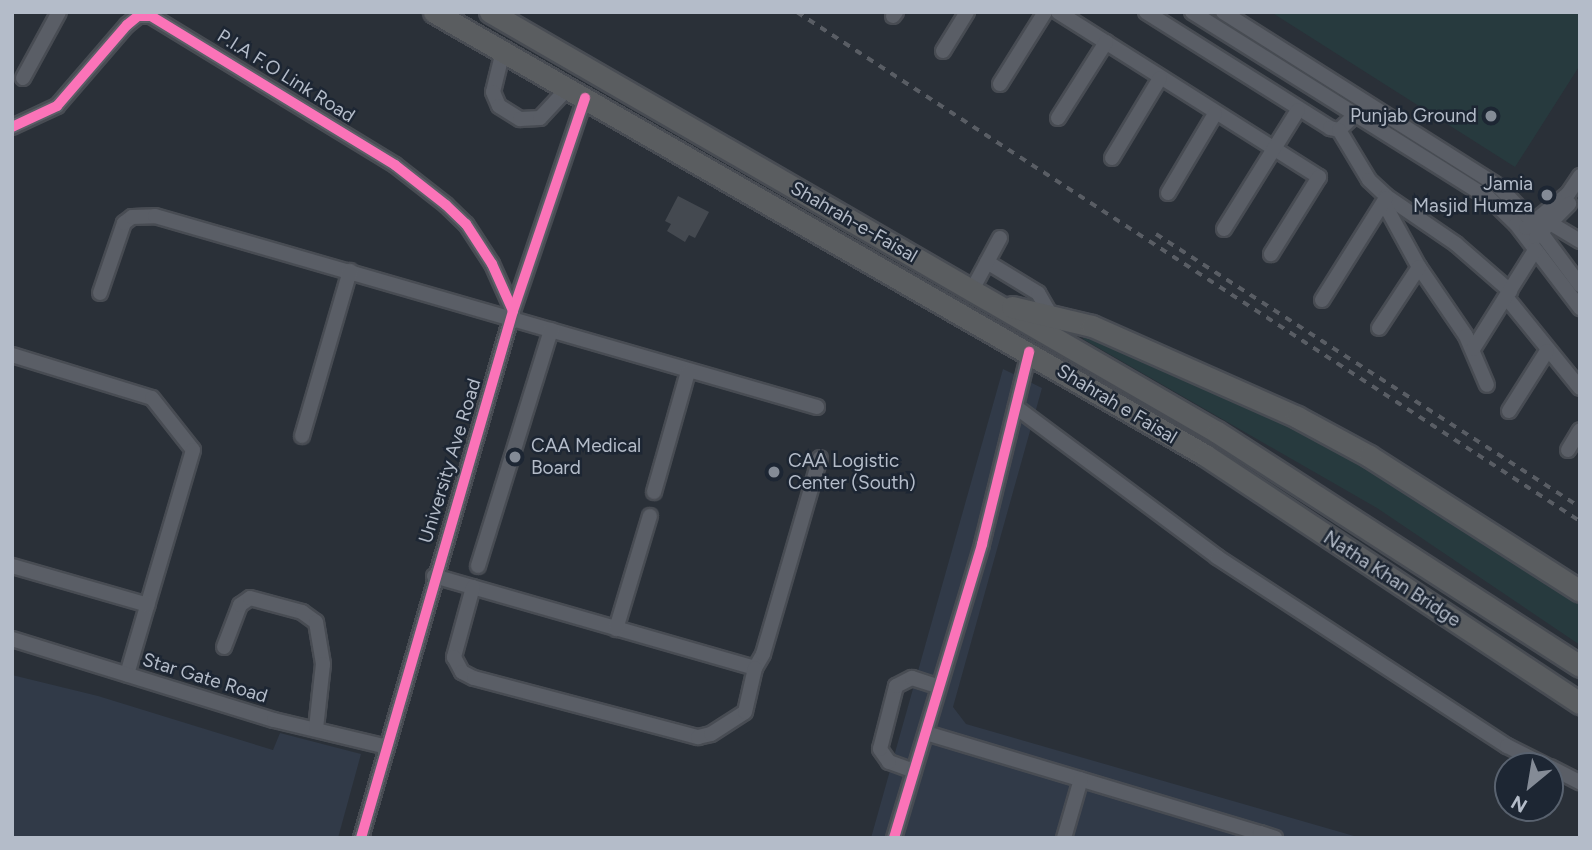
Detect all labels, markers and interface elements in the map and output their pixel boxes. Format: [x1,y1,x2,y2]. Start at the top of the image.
street label: P.I.A F.O Link Road [213,25,359,127]
place label: Punjab Ground [1350,105,1477,127]
marker: Punjab Ground [1483,108,1499,124]
place label: Jamia Masjid Humza [1413,173,1533,217]
street label: Shahrah-e-Faisal [787,176,921,268]
marker: Jamia Masjid Humza [1539,187,1555,203]
street label: Shahrah e Faisal [1053,359,1181,449]
street label: University Ave Road [414,376,486,546]
place label: CAA Medical Board [531,435,641,479]
marker: CAA Medical Board [505,447,525,467]
place label: CAA Logistic Center (South) [788,450,916,494]
marker: CAA Logistic Center (South) [766,464,782,480]
street label: Natha Khan Bridge [1319,526,1465,632]
street label: Star Gate Road [140,648,270,708]
north arrow [1494,752,1564,822]
text: N [1507,790,1531,818]

